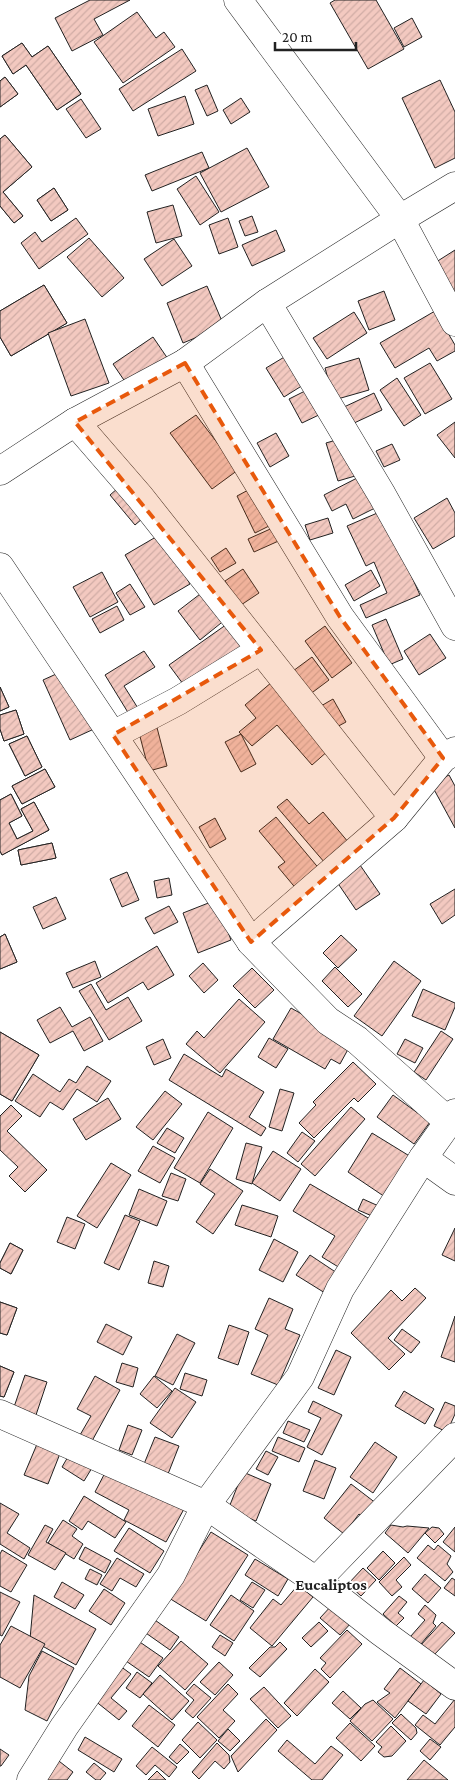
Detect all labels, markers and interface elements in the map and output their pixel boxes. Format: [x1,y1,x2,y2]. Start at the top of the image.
scale bar [275,20,356,52]
text: 20 m [282,29,313,45]
district label: Eucaliptos [295,1576,367,1593]

